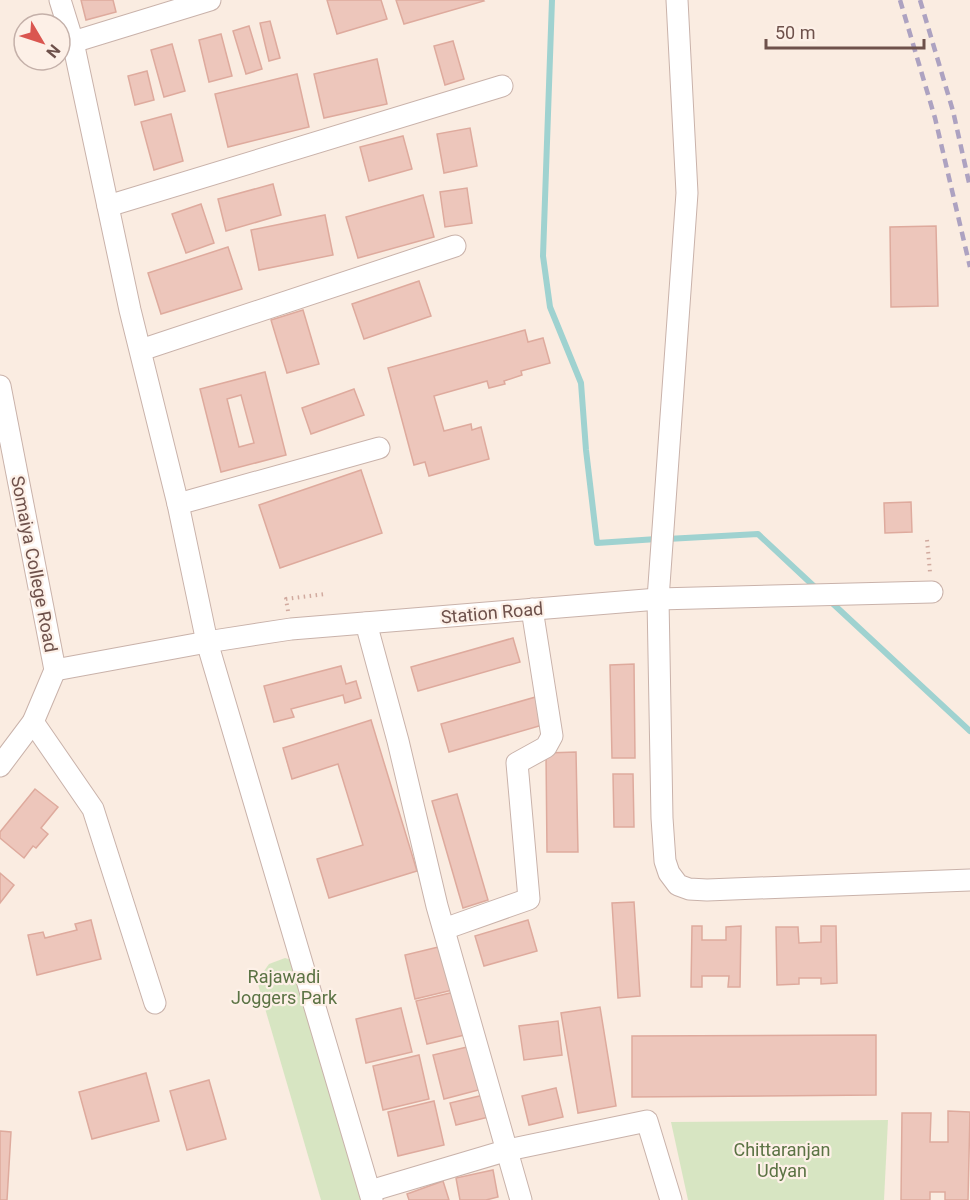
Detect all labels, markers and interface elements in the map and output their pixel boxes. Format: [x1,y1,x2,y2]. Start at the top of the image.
north arrow [12,12,72,72]
scale bar [766,12,924,50]
text: 50 m [775,22,815,43]
text: N [42,41,64,61]
street label: Somaiya College Road [7,474,62,654]
street label: Station Road [440,598,544,627]
park label: Rajawadi Joggers Park [231,966,338,1008]
park label: Chittaranjan Udyan [733,1139,831,1181]

